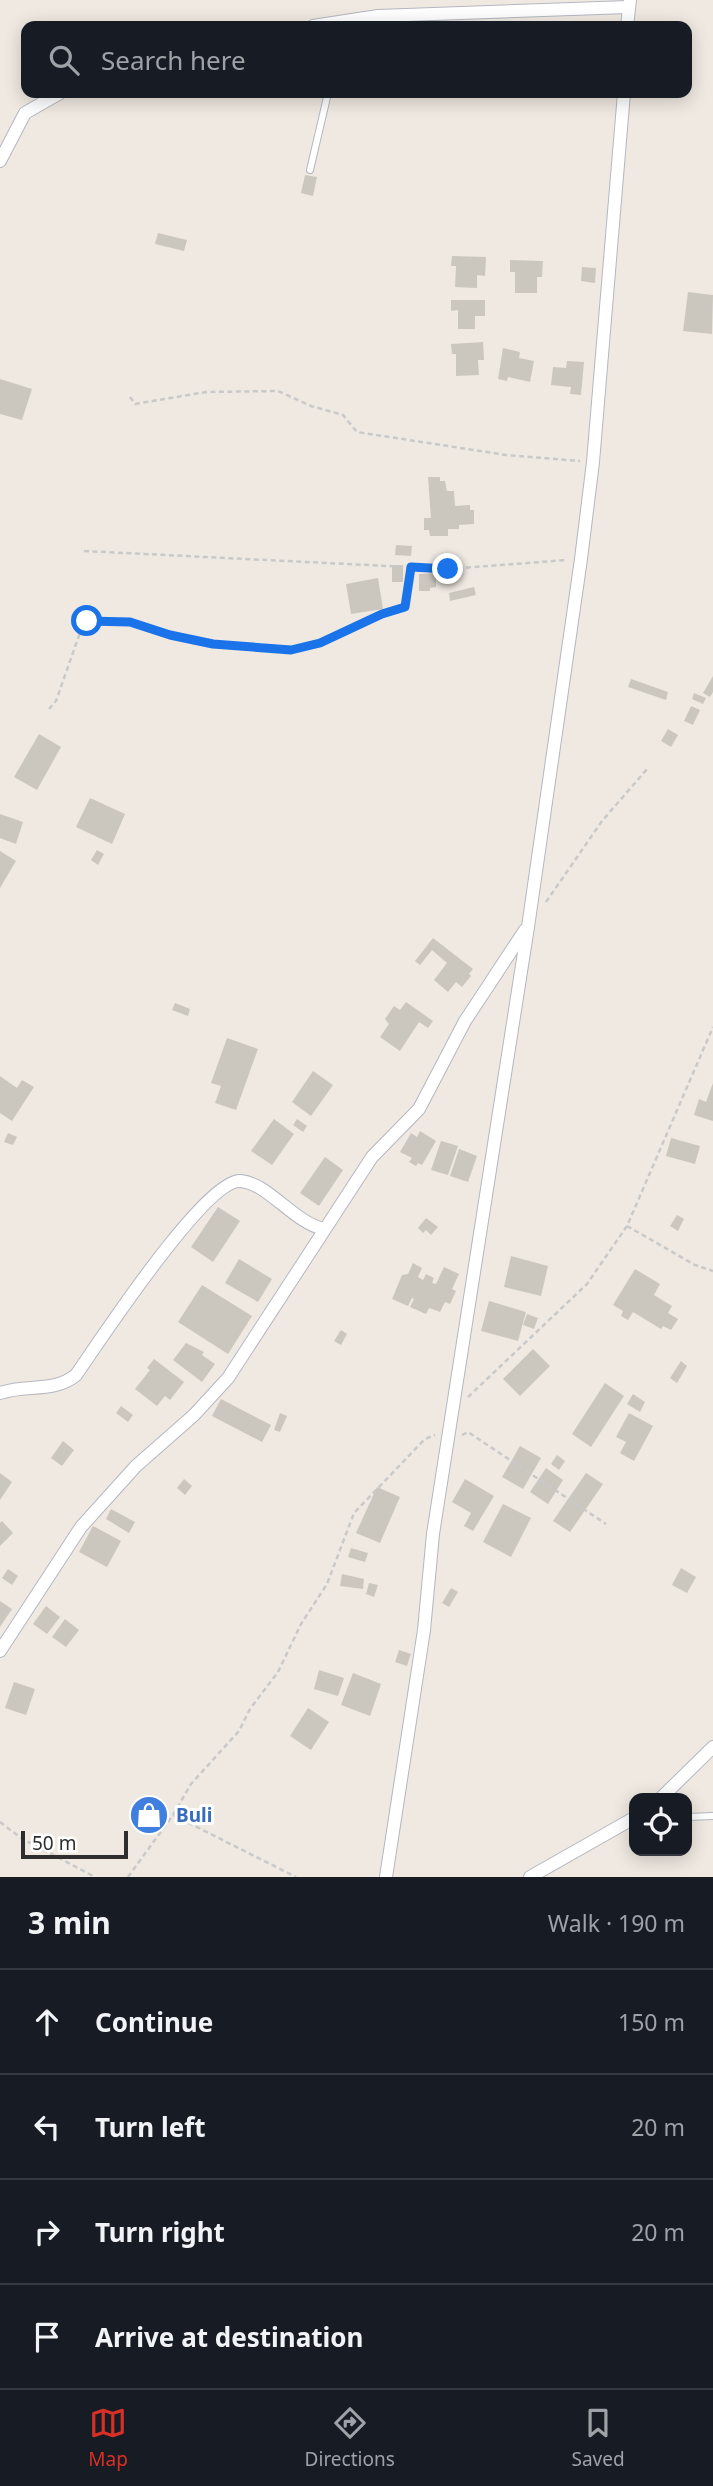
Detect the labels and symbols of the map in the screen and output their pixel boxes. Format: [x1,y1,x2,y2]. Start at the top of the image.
route end [432,553,463,584]
route start [71,605,102,636]
shop icon: Buli [128,1794,170,1836]
place label: Buli [176,1802,212,1828]
scale bar [21,1828,128,1860]

